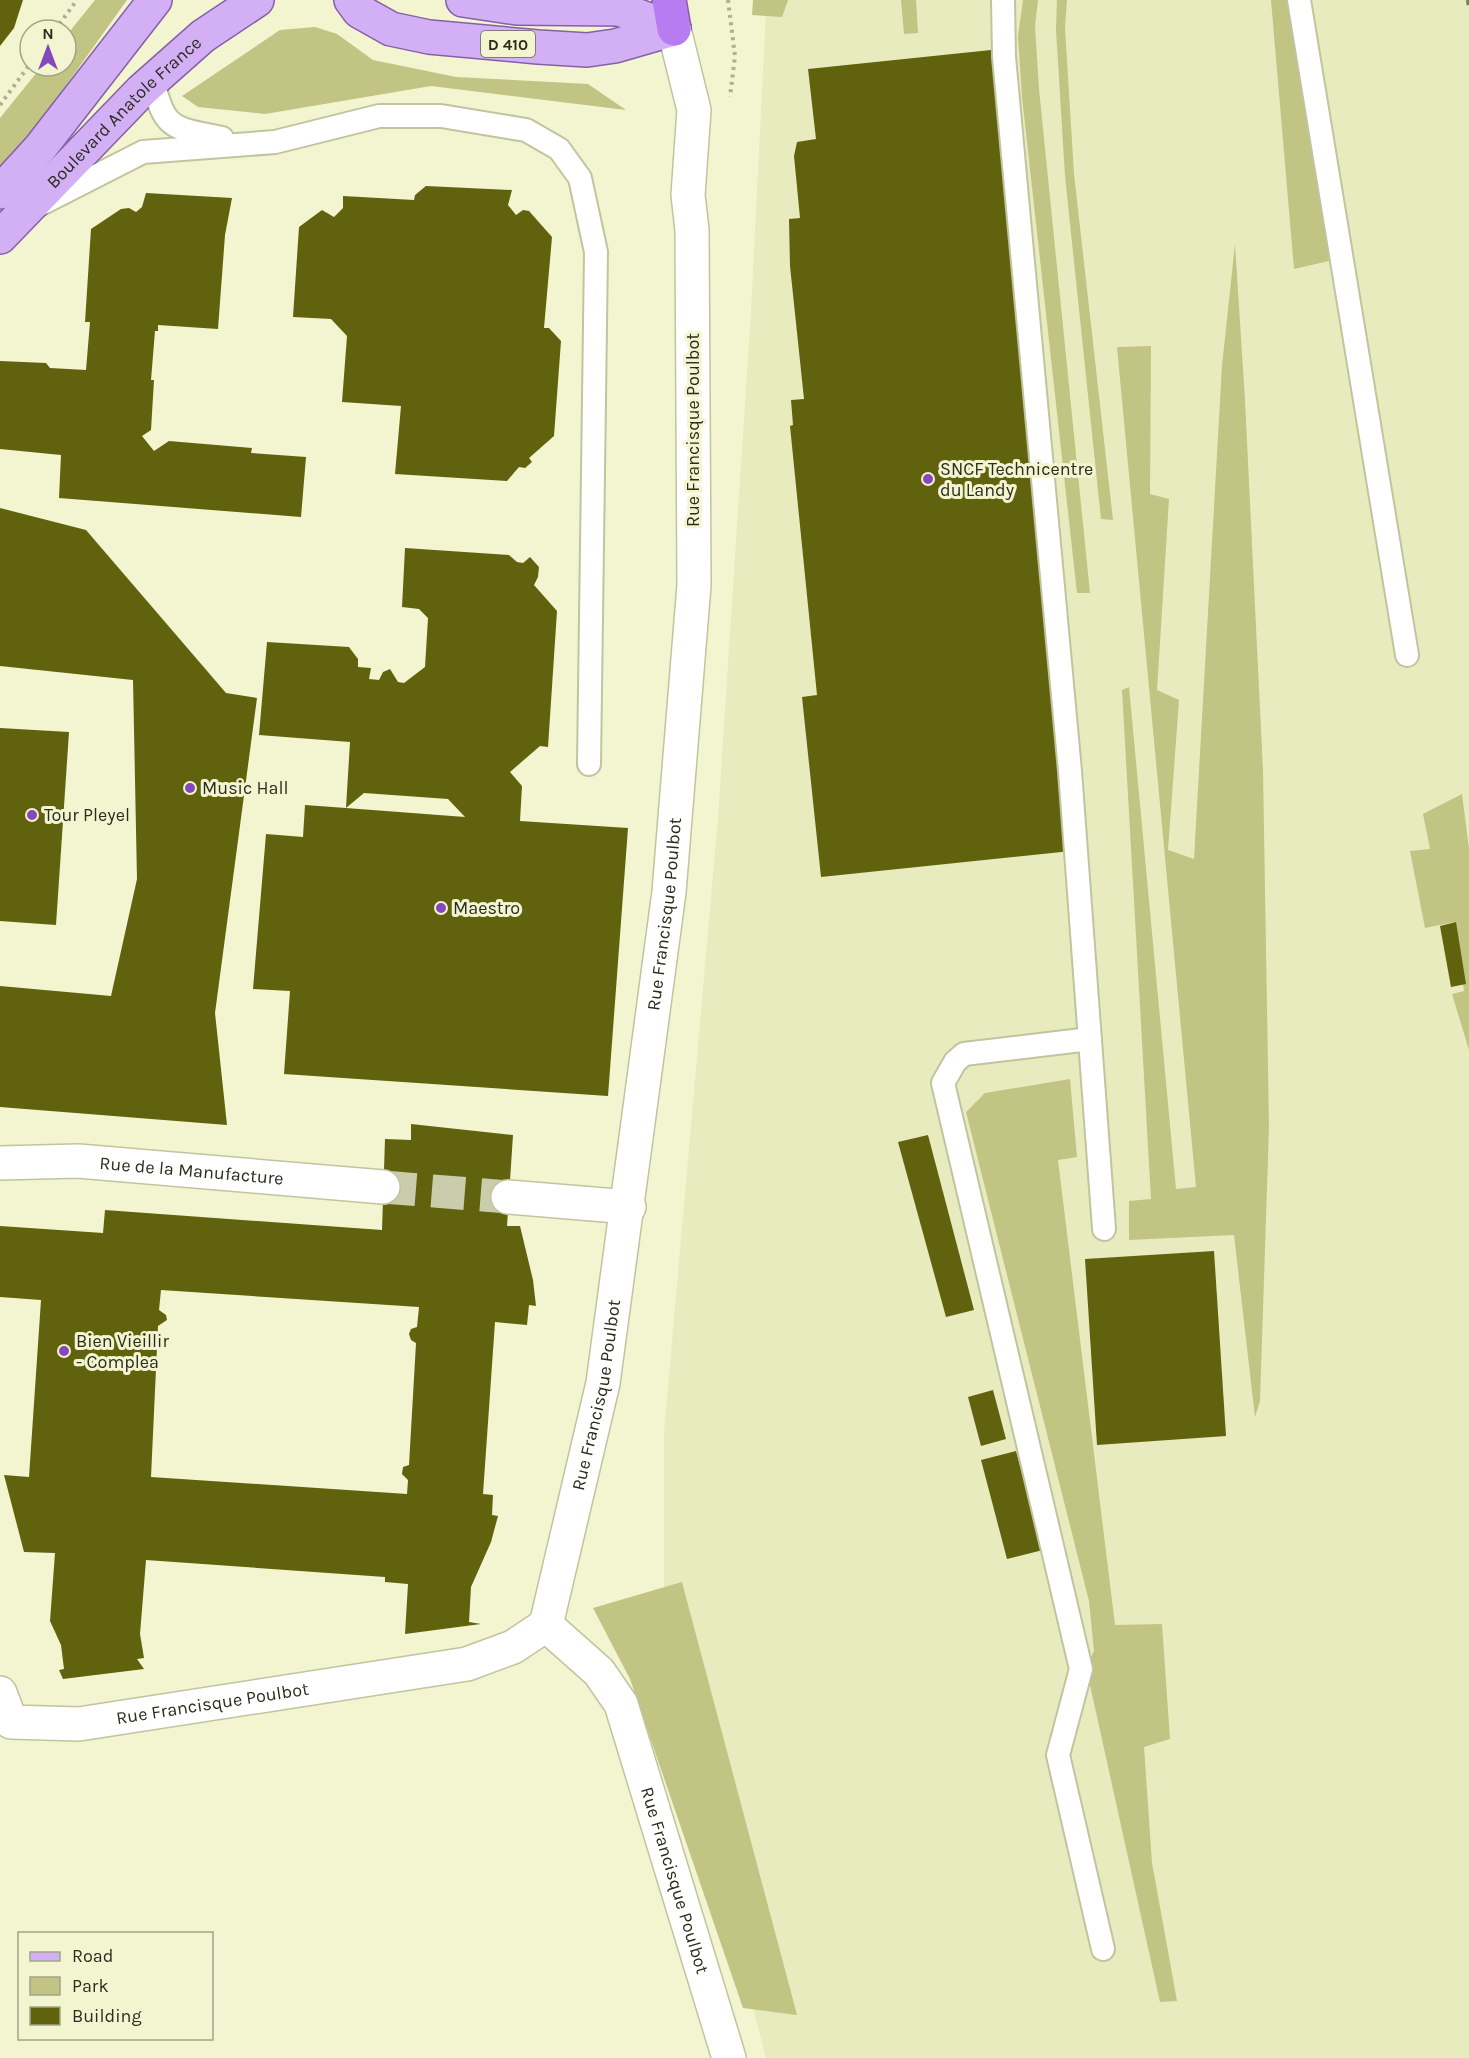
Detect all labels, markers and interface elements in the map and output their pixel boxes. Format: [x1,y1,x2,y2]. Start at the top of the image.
north arrow [18,18,78,78]
text: N [42,24,54,43]
road number: D 410 [481,31,535,57]
street label: Boulevard Anatole France [42,32,206,193]
street label: Rue Francisque Poulbot [682,333,704,527]
place label: SNCF Technicentre du Landy [940,458,1093,501]
marker: SNCF Technicentre du Landy [921,472,935,486]
place label: Music Hall [202,777,289,799]
marker: Music Hall [183,781,197,795]
place label: Tour Pleyel [44,804,130,826]
marker: Tour Pleyel [25,808,39,822]
street label: Rue Francisque Poulbot [642,816,686,1012]
place label: Maestro [453,897,520,919]
marker: Maestro [434,901,448,915]
street label: Rue de la Manufacture [99,1152,285,1189]
street label: Rue Francisque Poulbot [567,1298,625,1493]
place label: Bien Vieillir - Complea [76,1330,169,1373]
marker: Bien Vieillir - Complea [57,1344,71,1358]
street label: Rue Francisque Poulbot [115,1678,310,1729]
street label: Rue Francisque Poulbot [636,1784,714,1977]
legend [18,1932,213,2040]
text: Road [72,1945,113,1967]
text: Park [72,1975,109,1997]
text: Building [72,2005,142,2027]

